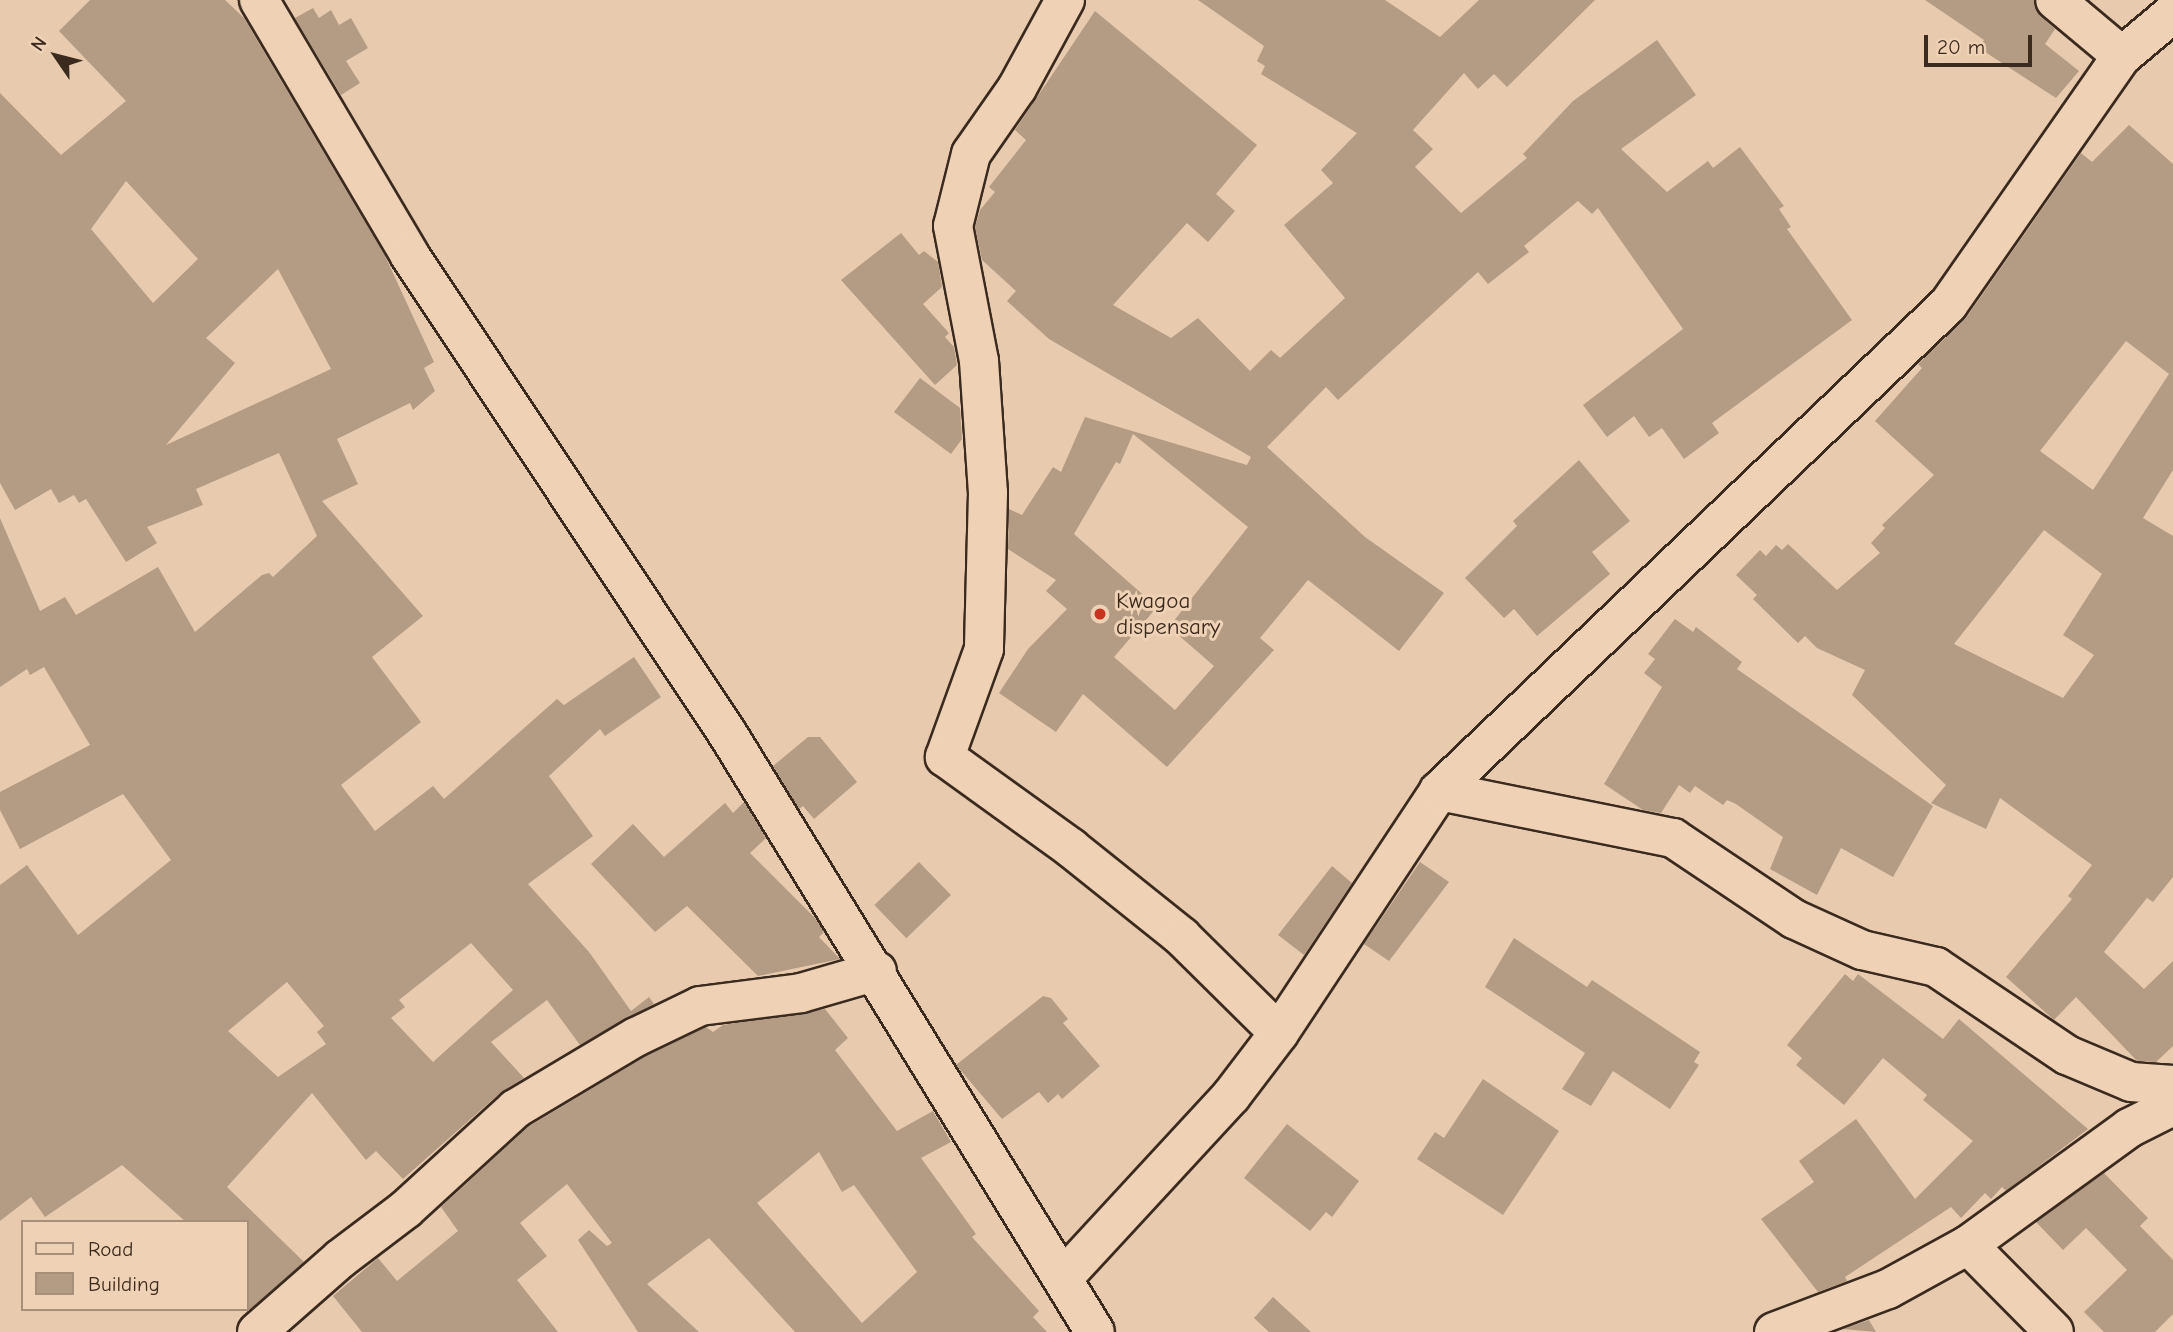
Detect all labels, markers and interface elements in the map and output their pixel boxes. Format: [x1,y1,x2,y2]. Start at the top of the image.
north arrow [21,21,91,91]
scale bar [1928,21,2036,65]
text: N [26,33,51,55]
text: 20 m [1937,35,1985,59]
place label: Kwagoa dispensary [1116,587,1220,641]
marker: Kwagoa dispensary [1090,604,1110,624]
legend [21,1220,248,1311]
text: Road [88,1237,133,1261]
text: Building [88,1272,160,1296]

